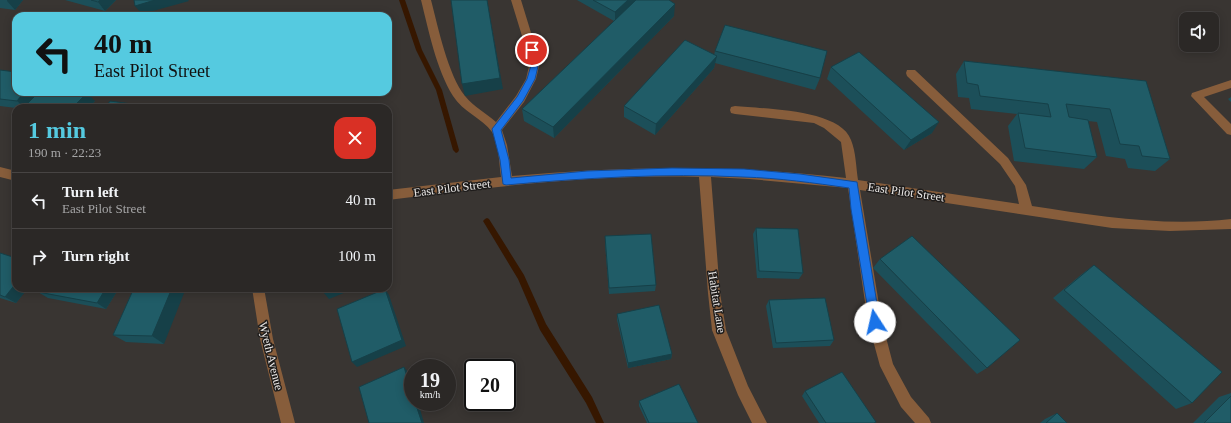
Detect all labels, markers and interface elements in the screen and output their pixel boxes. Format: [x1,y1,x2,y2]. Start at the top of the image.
map controls [1179,12,1219,52]
button: sound [1179,12,1219,52]
icon: left [28,28,80,80]
text: 40 m [94,28,152,59]
pin [515,33,549,67]
icon: arrive [521,39,543,61]
text: East Pilot Street [94,61,210,81]
text: 1 min [28,117,86,143]
button: close [334,117,376,159]
text: 190 m · 22:23 [28,145,101,160]
street label: East Pilot Street [413,176,492,200]
street label: East Pilot Street [867,180,946,204]
text: Turn left [62,184,119,200]
icon: left [28,190,50,212]
text: 40 m [346,192,376,208]
text: East Pilot Street [62,201,146,216]
icon: right [28,246,50,268]
text: Turn right [62,248,129,264]
text: 100 m [338,248,376,264]
street label: Habitat Lane [705,270,729,334]
position arrow [854,301,896,343]
street label: Wyeth Avenue [256,320,286,392]
speed limit sign: 20 [464,359,516,411]
text: 19 [420,369,440,391]
text: km/h [420,389,440,400]

